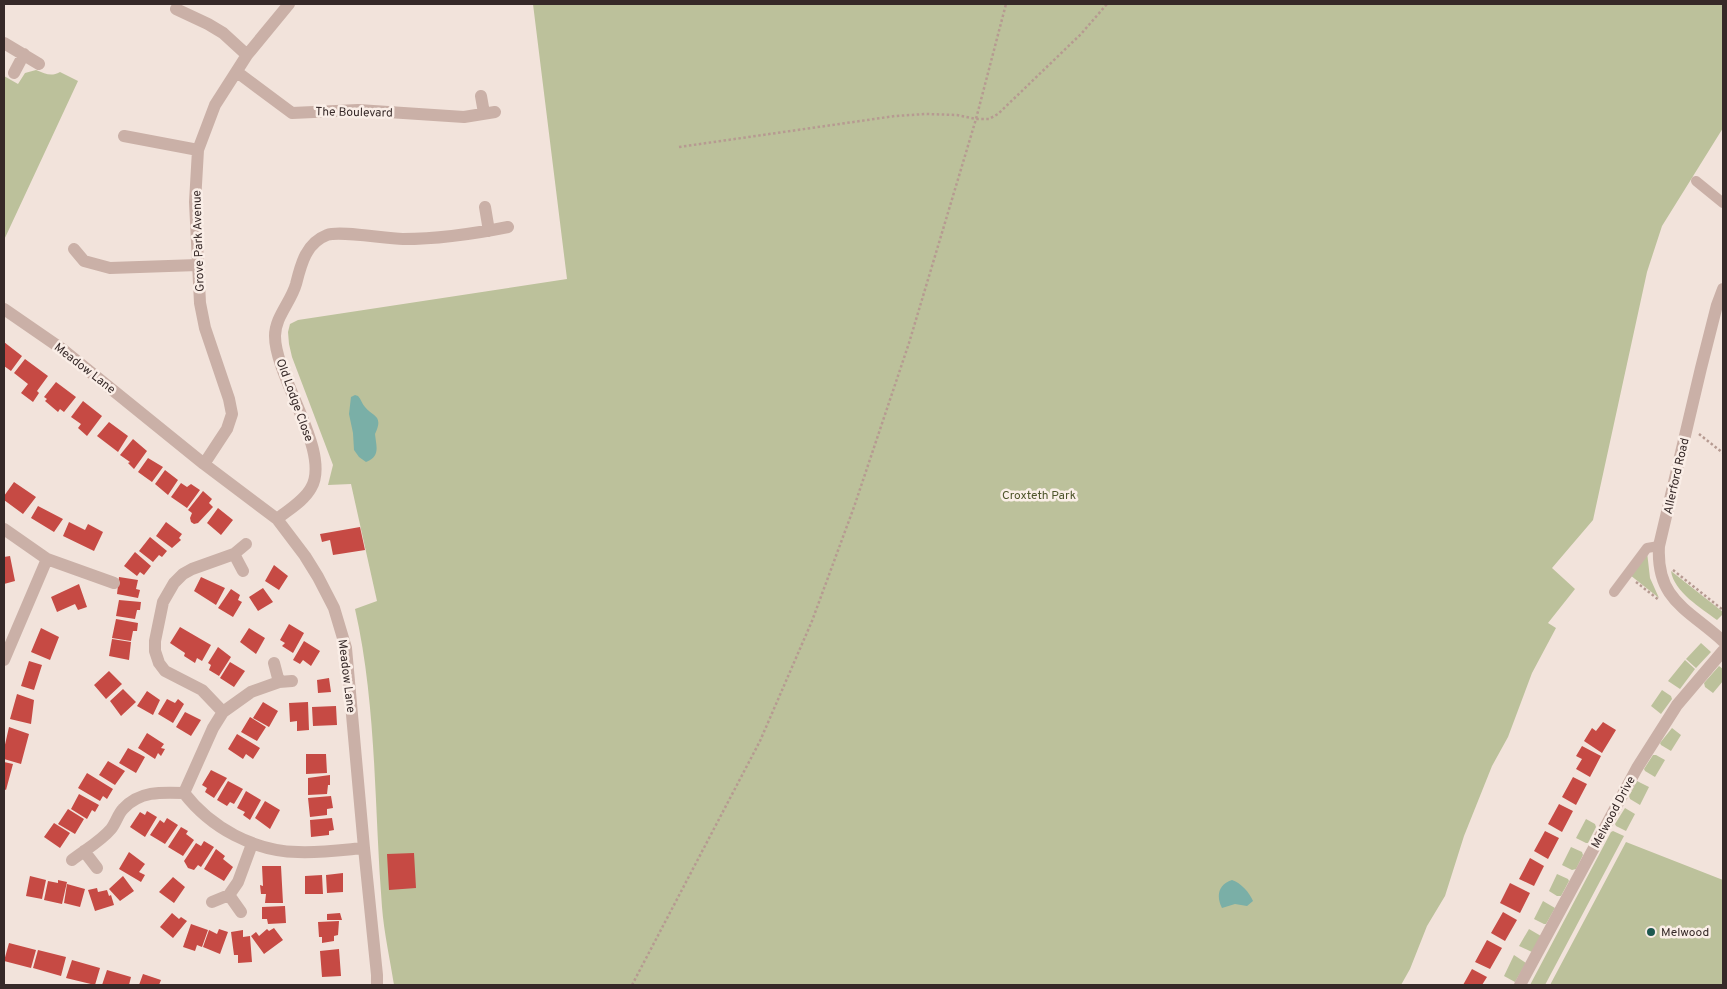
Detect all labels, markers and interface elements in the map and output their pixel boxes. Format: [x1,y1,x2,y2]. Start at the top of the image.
street label: The Boulevard [315,104,393,122]
street label: Grove Park Avenue [189,190,209,292]
street label: Meadow Lane [50,340,118,398]
street label: Old Lodge Close [272,357,316,444]
street label: Allerford Road [1660,437,1694,516]
park label: Croxteth Park [1002,488,1076,504]
street label: Meadow Lane [334,638,358,714]
street label: Melwood Drive [1588,774,1640,851]
place label: Melwood [1661,925,1709,941]
marker: Melwood [1645,926,1657,938]

